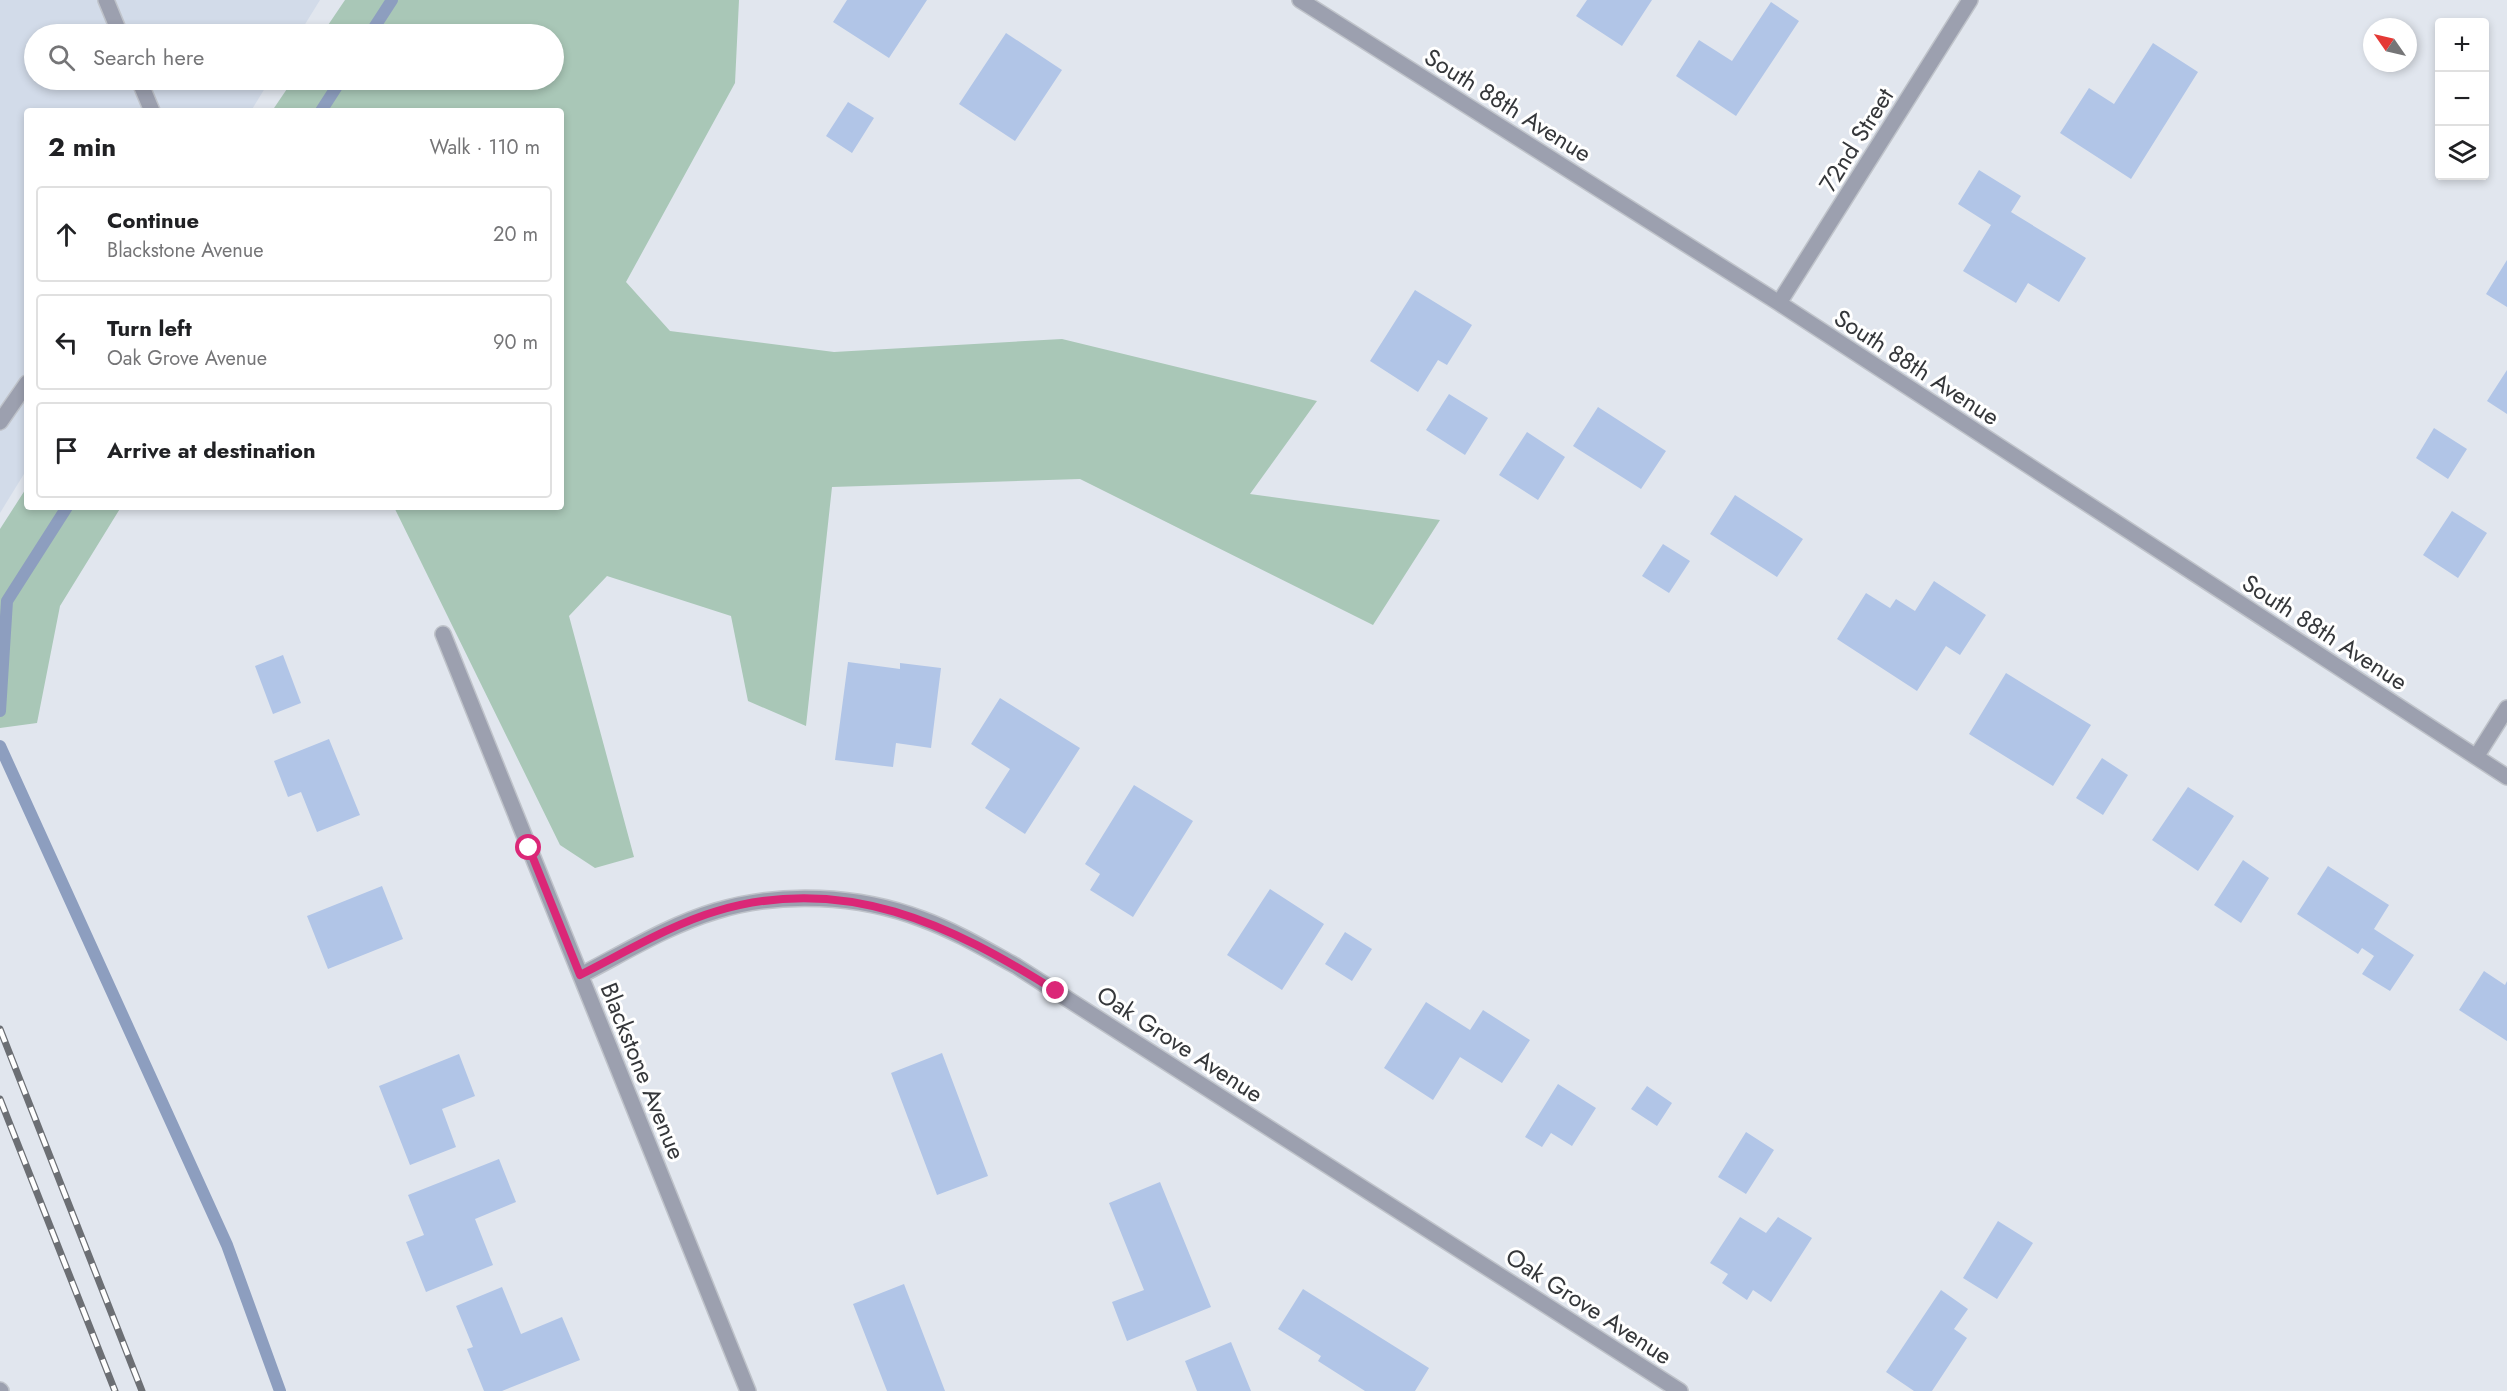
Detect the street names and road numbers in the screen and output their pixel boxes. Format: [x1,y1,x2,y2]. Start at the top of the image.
street label: South 88th Avenue [1418,40,1598,170]
street label: 72nd Street [1810,81,1902,199]
street label: South 88th Avenue [1827,300,2007,434]
street label: South 88th Avenue [2235,565,2415,699]
street label: Blackstone Avenue [592,977,694,1165]
street label: Oak Grove Avenue [1090,977,1270,1111]
street label: Oak Grove Avenue [1499,1239,1679,1373]

